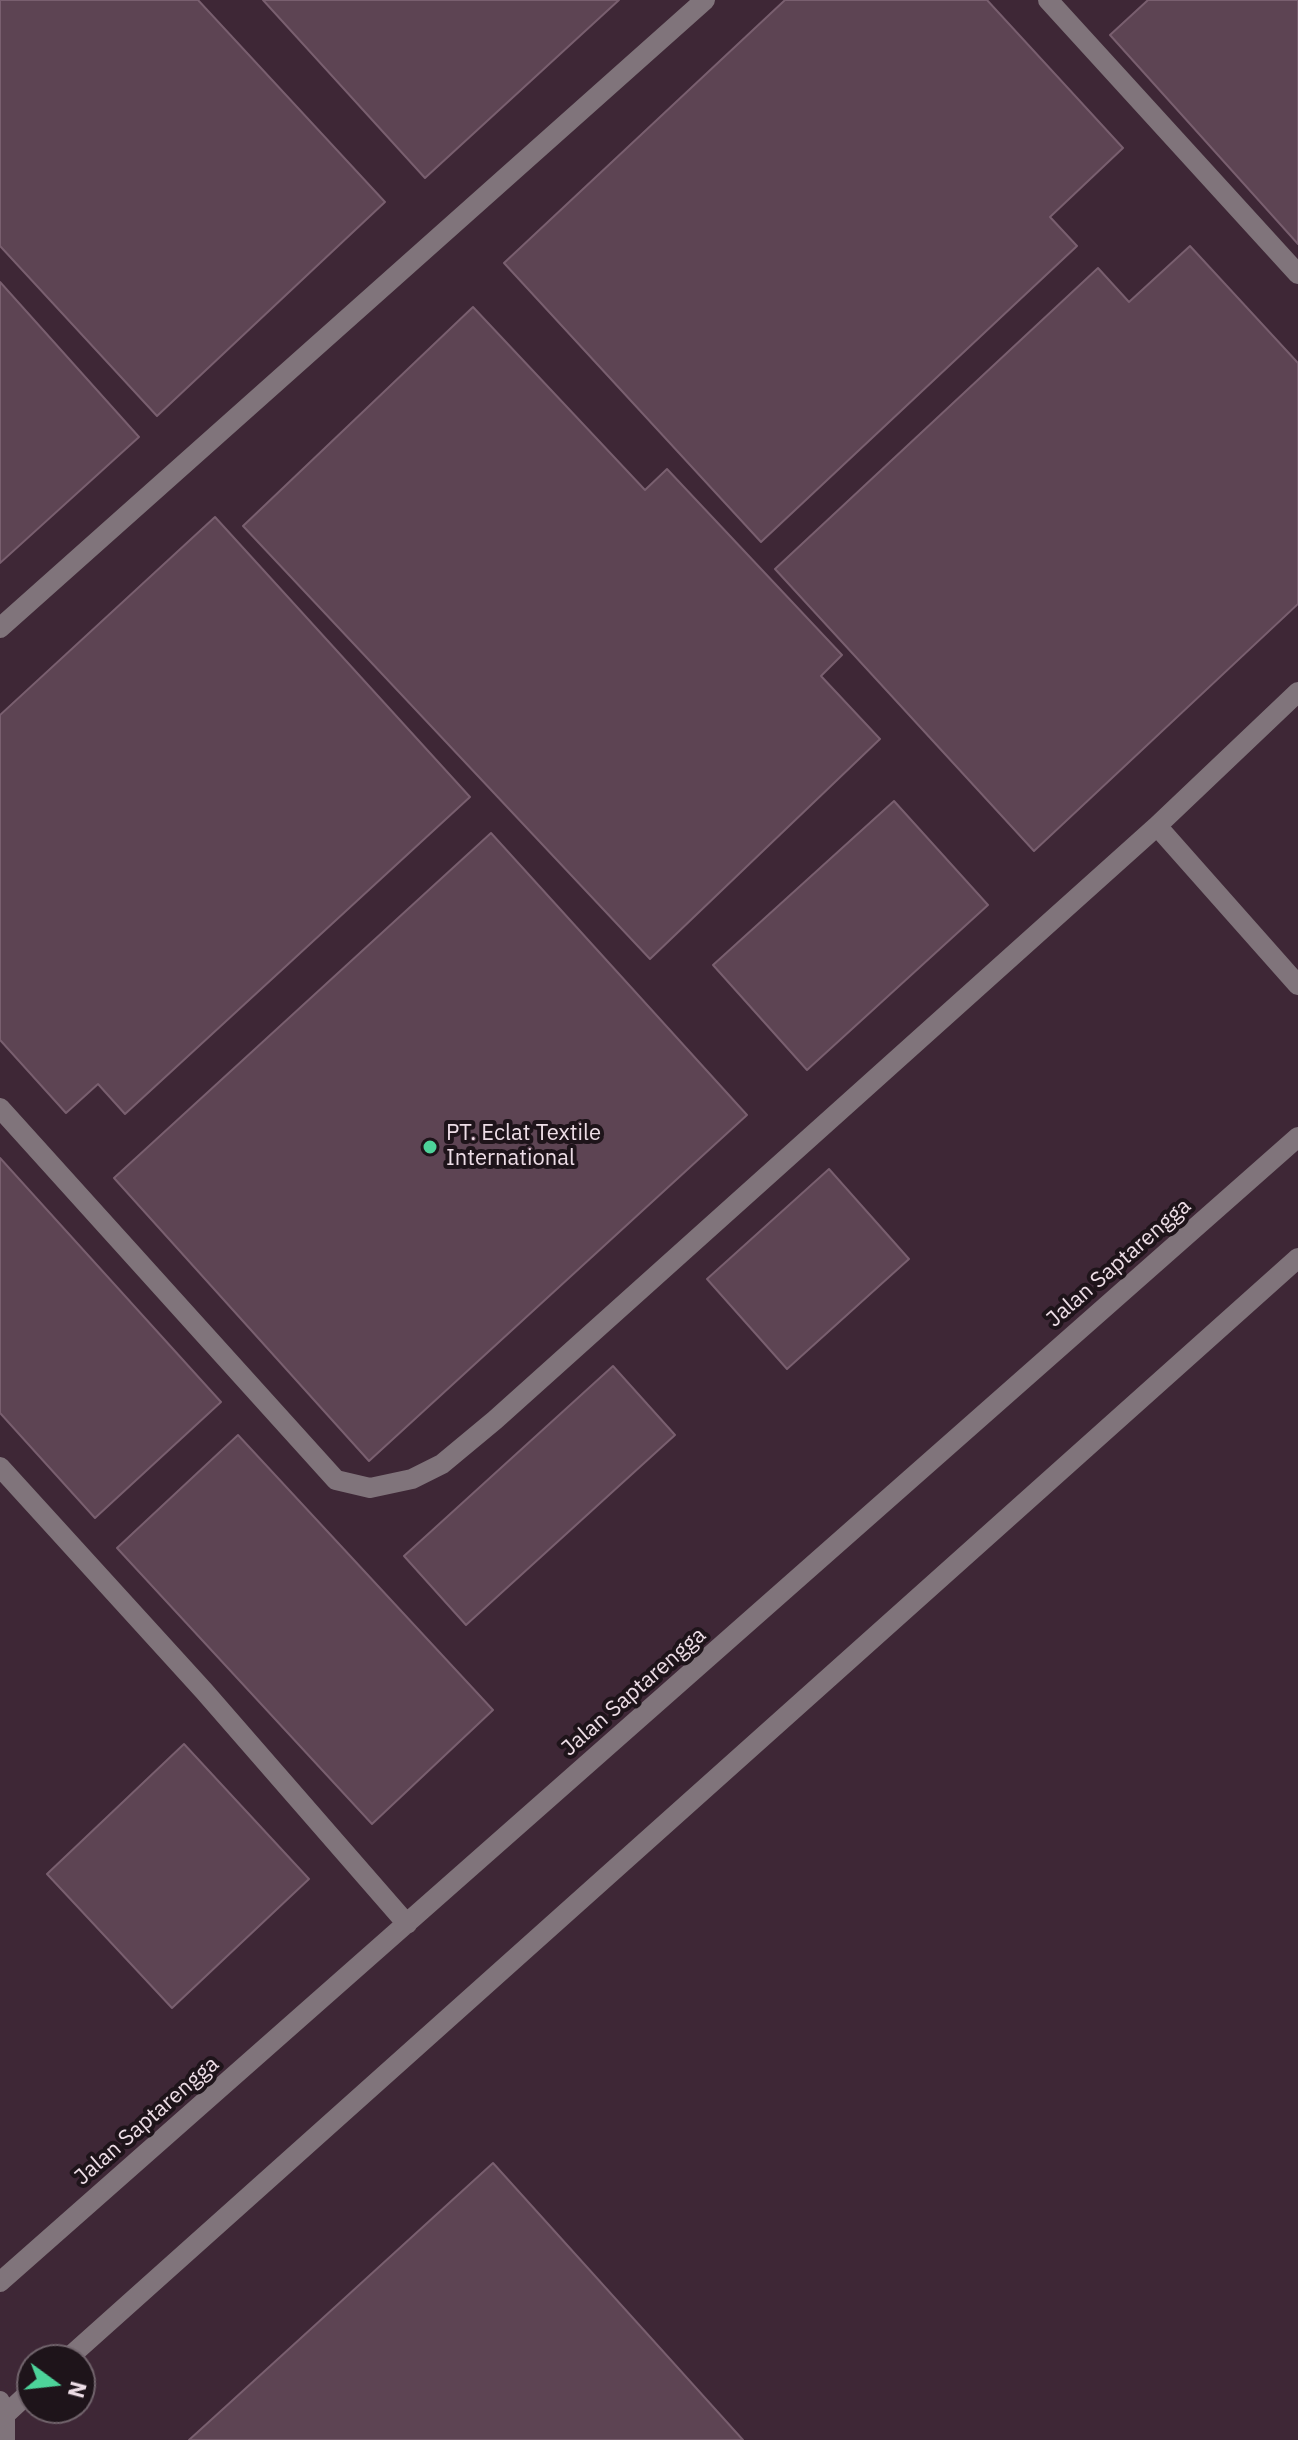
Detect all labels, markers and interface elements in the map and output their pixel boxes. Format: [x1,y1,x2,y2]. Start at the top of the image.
place label: PT. Eclat Textile International [446,1121,601,1172]
marker: PT. Eclat Textile International [421,1138,439,1156]
street label: Jalan Saptarengga [1041,1193,1197,1333]
street label: Jalan Saptarengga [556,1622,712,1762]
street label: Jalan Saptarengga [69,2051,225,2191]
north arrow [16,2344,96,2424]
text: N [62,2378,94,2401]

